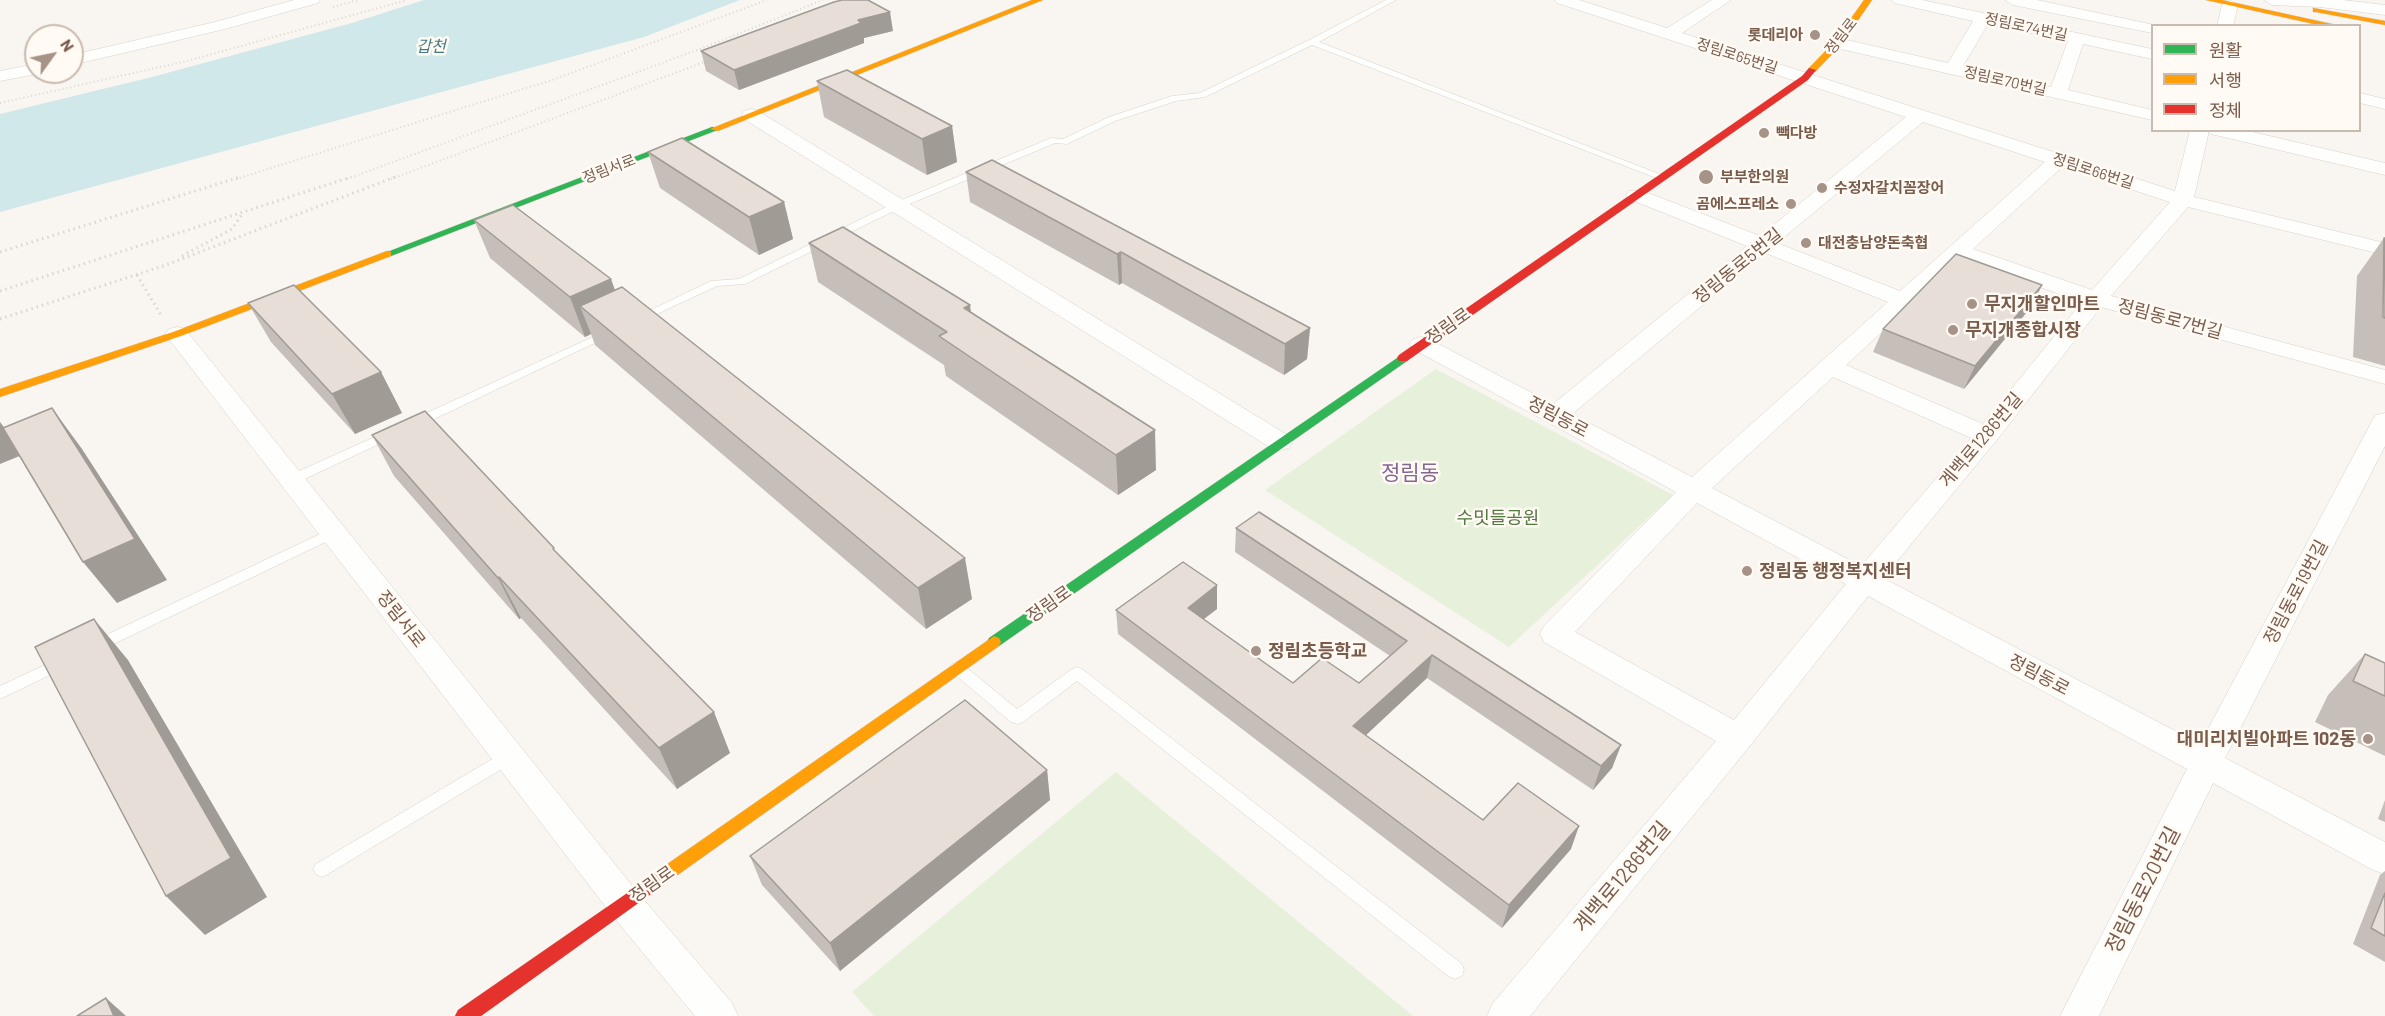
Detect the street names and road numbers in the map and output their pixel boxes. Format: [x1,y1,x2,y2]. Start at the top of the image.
street label: 정림로74번길 [1983,9,2069,45]
street label: 정림로 [1821,14,1861,58]
street label: 정림로65번길 [1694,34,1780,78]
street label: 정림로70번길 [1962,63,2048,99]
street label: 정림로66번길 [2050,149,2136,193]
street label: 정림서로 [580,151,638,187]
street label: 정림동로5번길 [1689,223,1787,309]
street label: 정림동로7번길 [2115,295,2225,343]
street label: 정림로 [1421,303,1475,349]
street label: 계백로1286번길 [1935,388,2027,492]
street label: 정림동로 [1524,392,1592,442]
street label: 정림동로19번길 [2259,536,2333,648]
street label: 정림로 [1022,581,1076,627]
street label: 정림서로 [372,586,430,652]
street label: 정림동로 [2005,650,2073,700]
street label: 계백로1286번길 [1568,816,1676,938]
street label: 정림동로20번길 [2100,822,2186,958]
street label: 정림로 [625,861,679,907]

